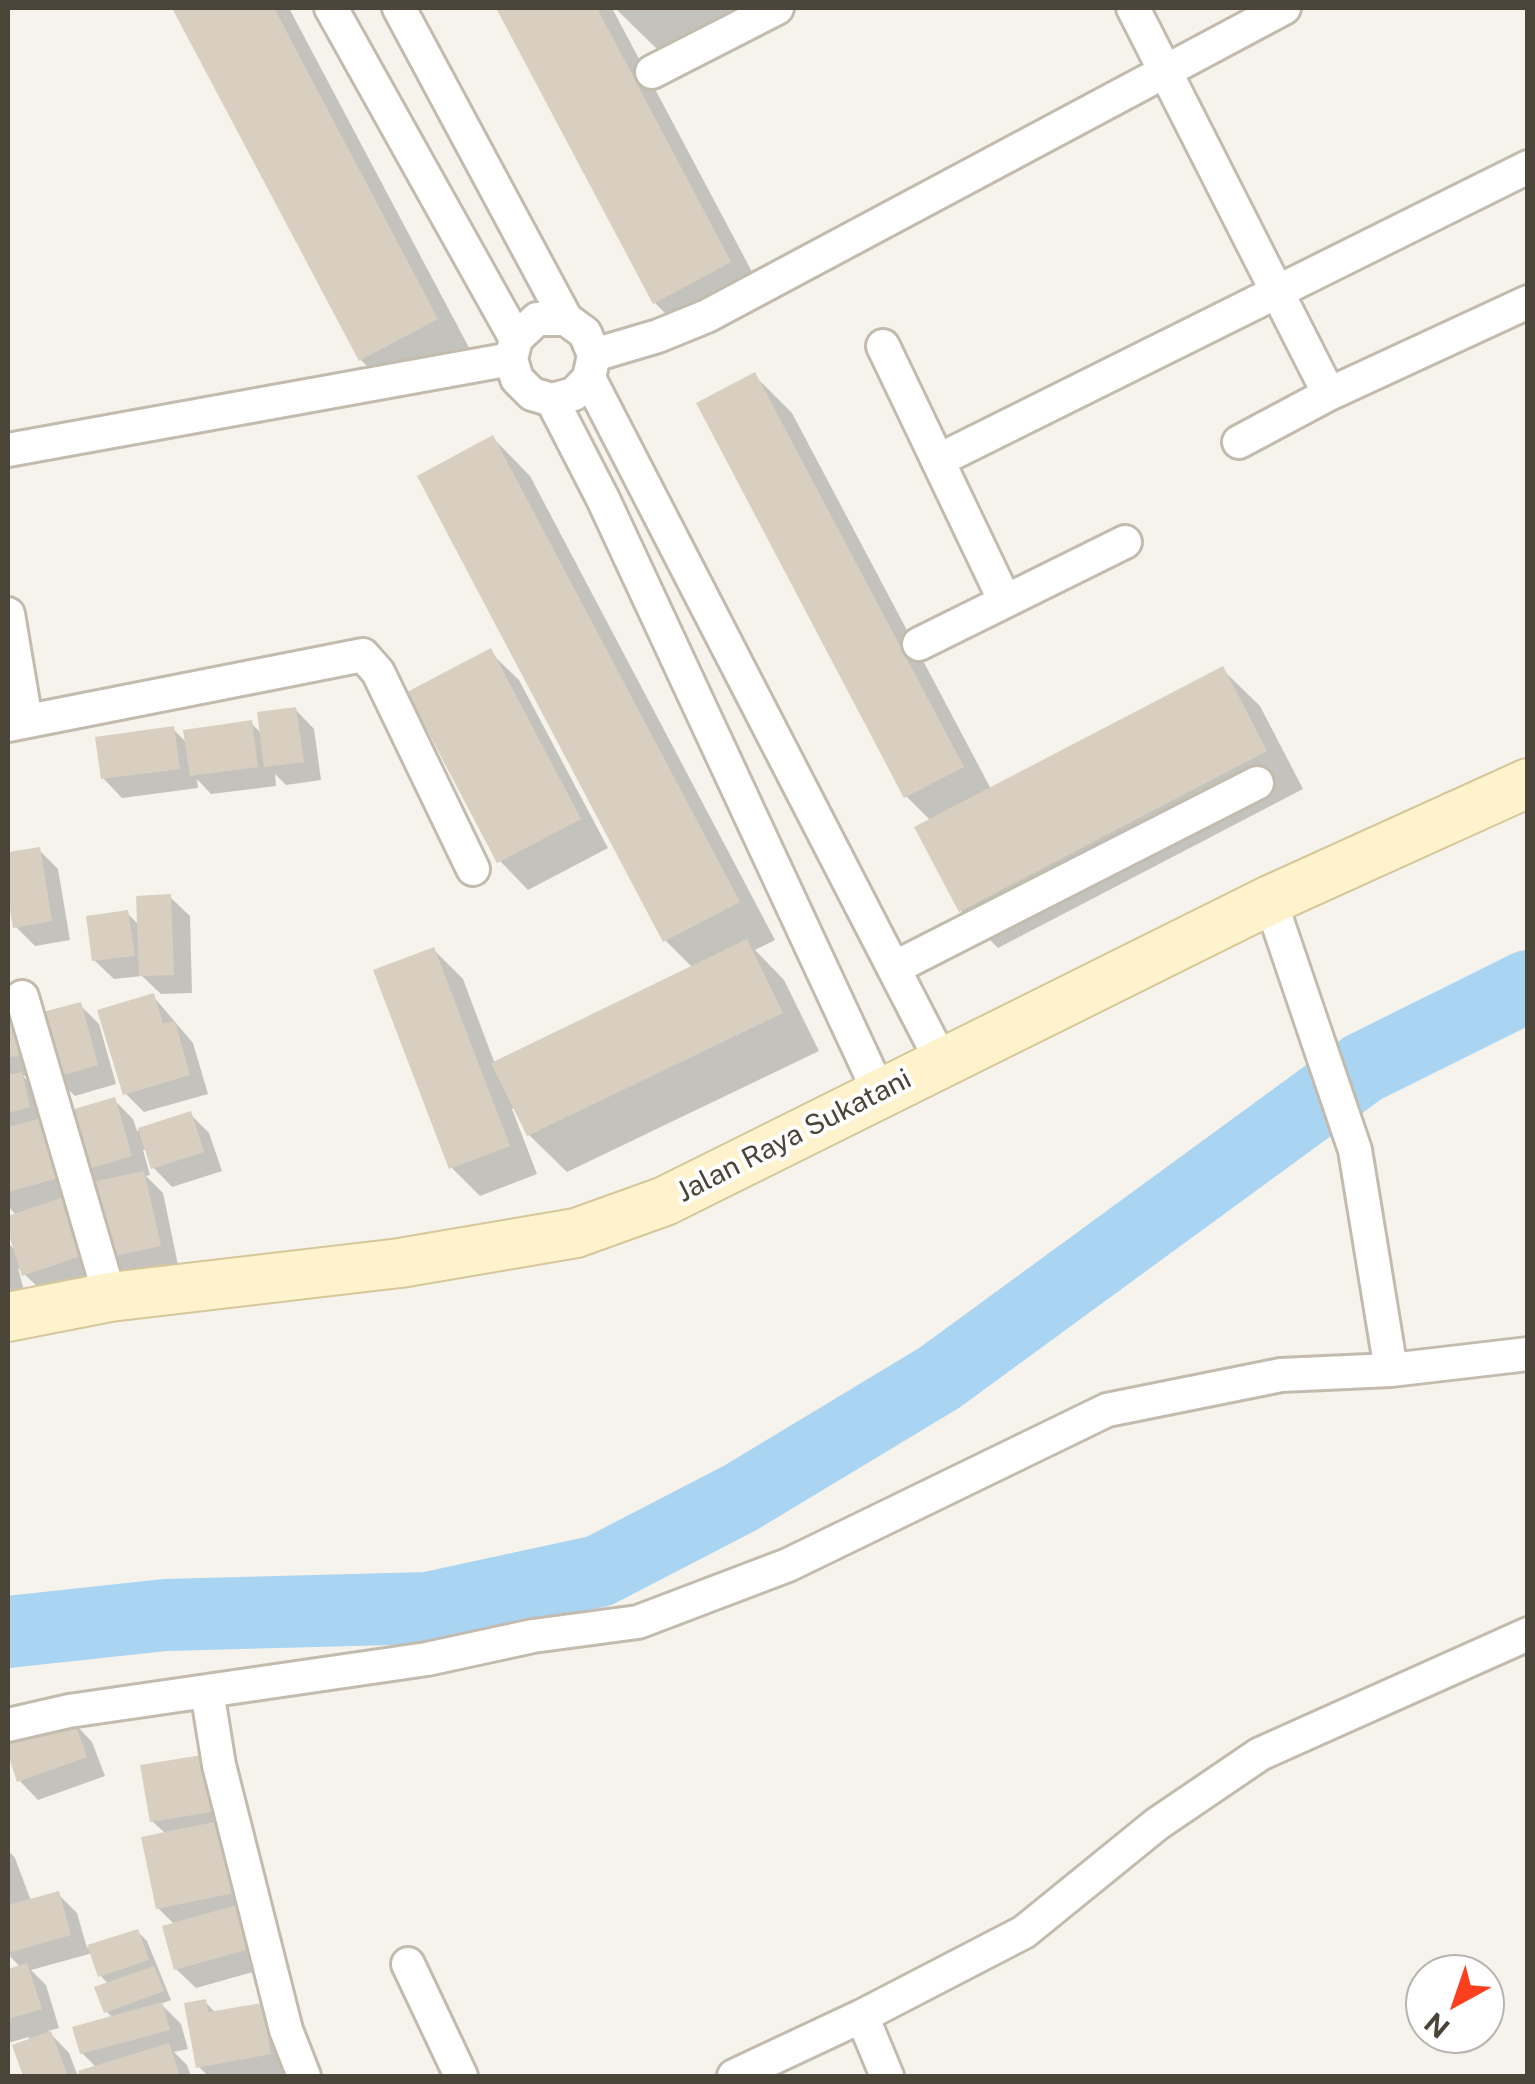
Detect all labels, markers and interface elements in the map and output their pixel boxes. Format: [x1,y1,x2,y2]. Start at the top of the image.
street label: Jalan Raya Sukatani [671,1062,917,1210]
north arrow [1405,1954,1505,2054]
text: N [1418,2006,1456,2046]

